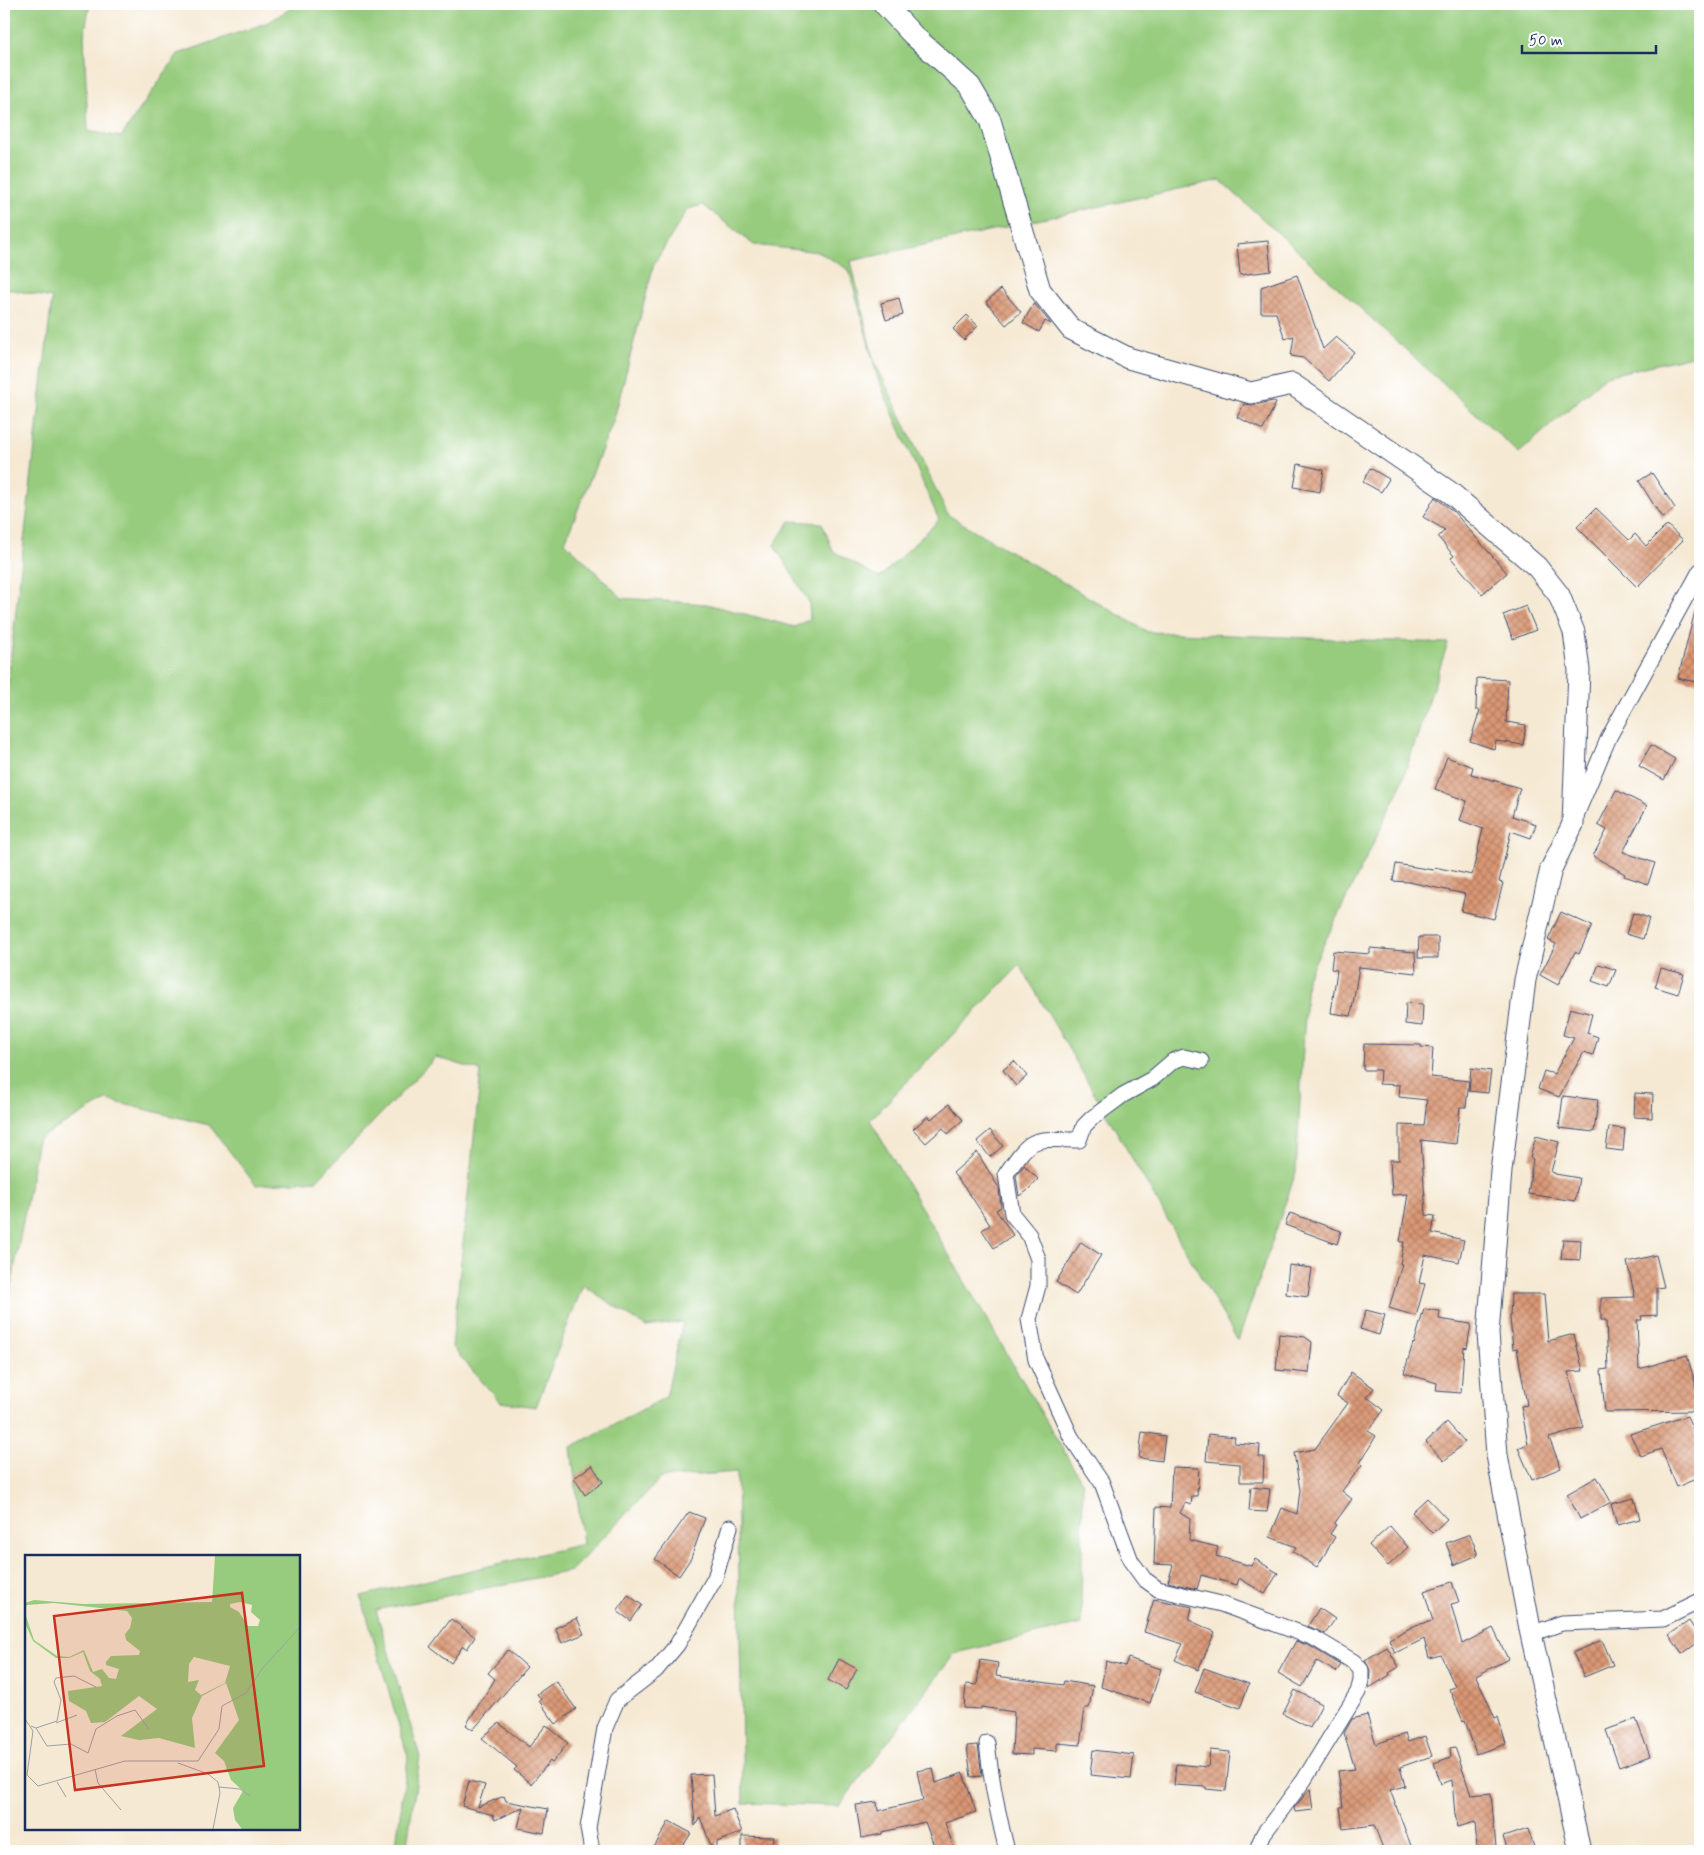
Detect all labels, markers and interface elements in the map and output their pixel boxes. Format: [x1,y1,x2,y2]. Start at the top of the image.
scale bar [1522,22,1655,54]
text: 50 m [1529,31,1563,51]
inset map [25,1555,300,1830]

